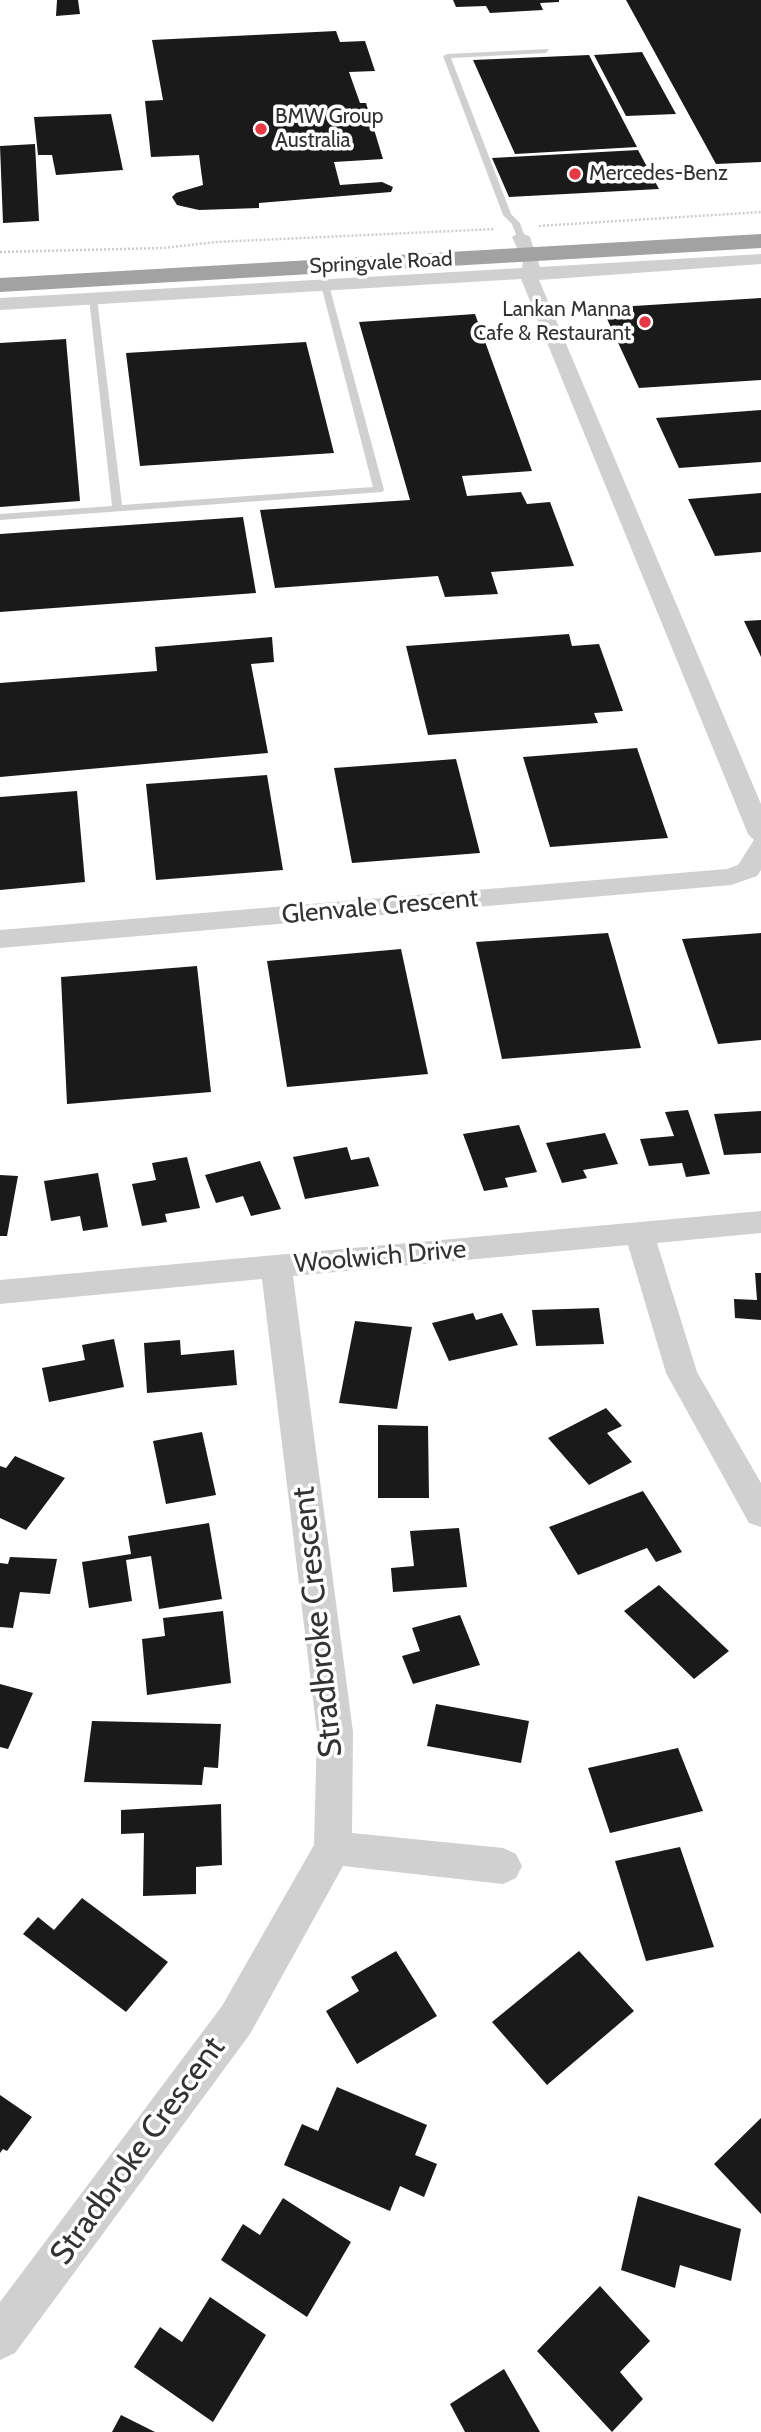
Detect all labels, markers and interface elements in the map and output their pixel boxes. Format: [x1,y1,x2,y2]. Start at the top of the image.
place label: BMW Group Australia [275,104,383,154]
marker: BMW Group Australia [253,121,269,137]
place label: Mercedes-Benz [589,161,728,187]
marker: Mercedes-Benz [567,166,583,182]
street label: Springvale Road [309,247,453,279]
place label: Lankan Manna Cafe & Restaurant [473,297,631,347]
marker: Lankan Manna Cafe & Restaurant [637,314,653,330]
street label: Glenvale Crescent [281,883,479,931]
street label: Woolwich Drive [293,1234,467,1280]
street label: Stradbroke Crescent [285,1485,351,1759]
street label: Stradbroke Crescent [42,2030,234,2272]

